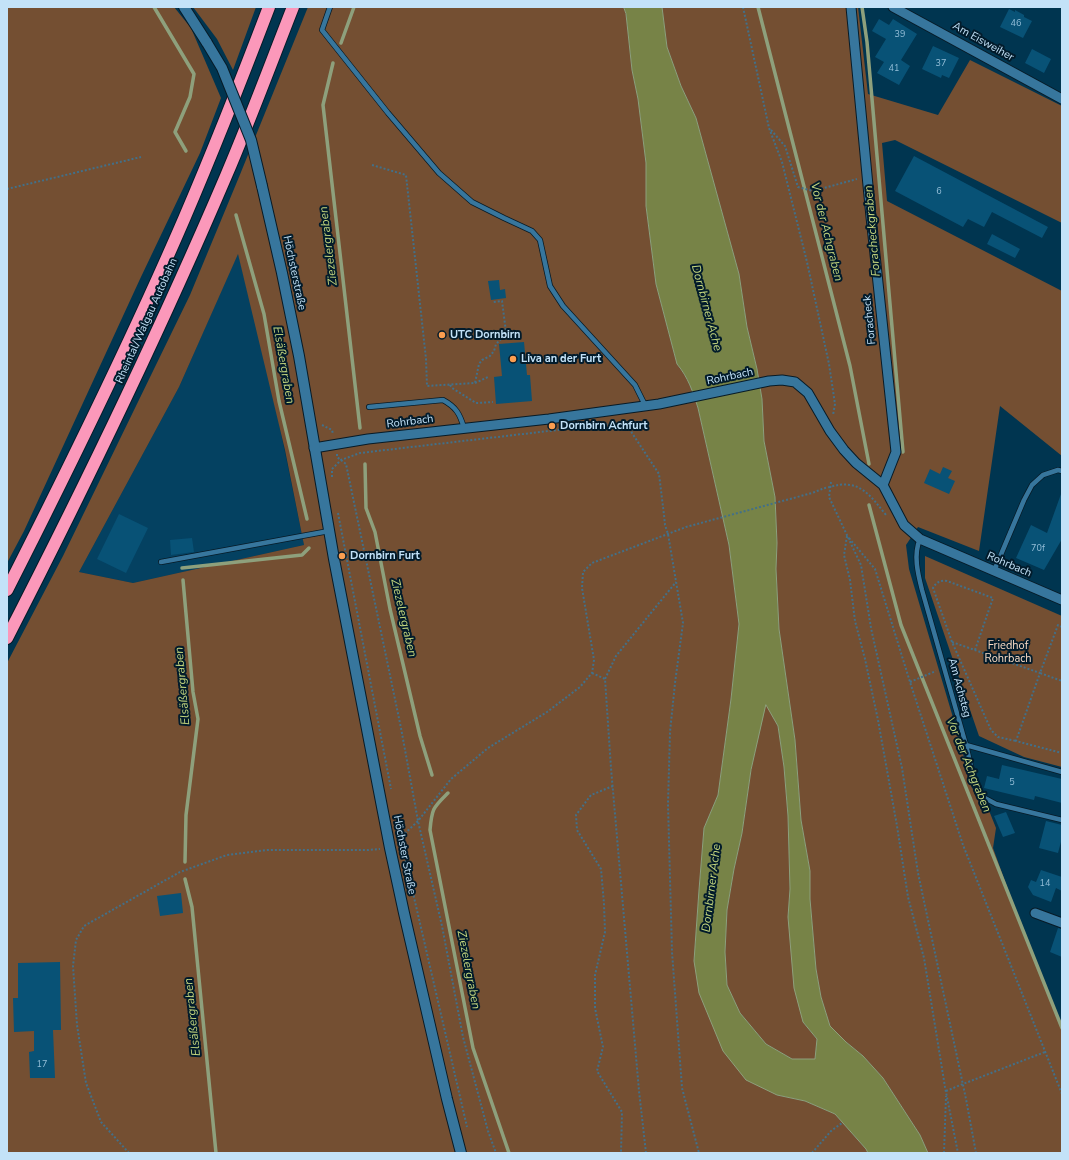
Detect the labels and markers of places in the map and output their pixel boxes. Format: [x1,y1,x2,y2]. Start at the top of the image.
place label: UTC Dornbirn [450,328,521,342]
marker: UTC Dornbirn [437,330,447,340]
place label: Liva an der Furt [521,352,601,366]
marker: Liva an der Furt [508,354,518,364]
place label: Dornbirn Achfurt [560,419,648,433]
marker: Dornbirn Achfurt [547,421,557,431]
place label: Dornbirn Furt [350,549,420,563]
marker: Dornbirn Furt [337,551,347,561]

